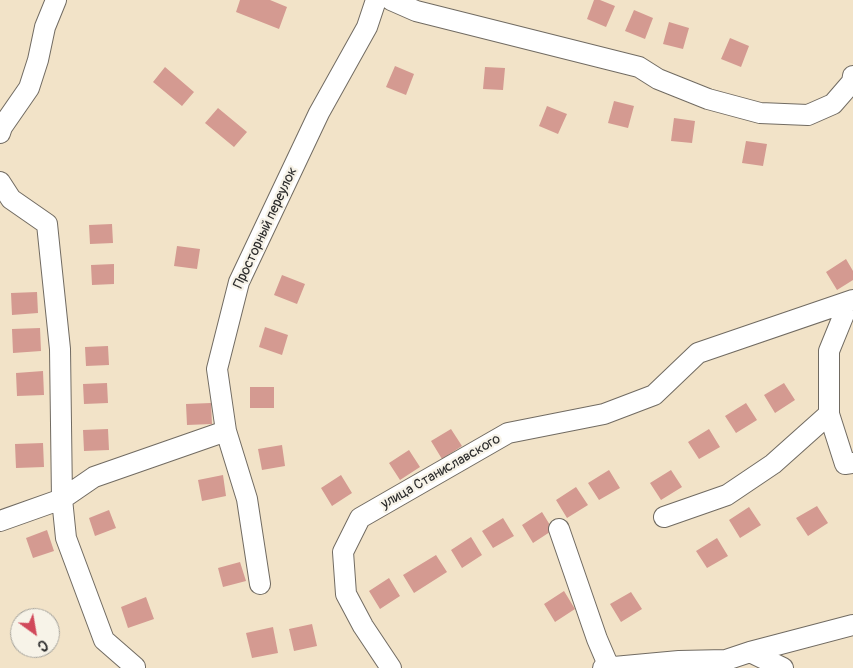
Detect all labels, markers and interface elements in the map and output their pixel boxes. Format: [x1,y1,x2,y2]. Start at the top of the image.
street label: Просторный переулок [231,165,301,291]
street label: улица Станиславского [378,431,504,513]
north arrow [10,608,60,658]
text: С [35,636,51,655]

